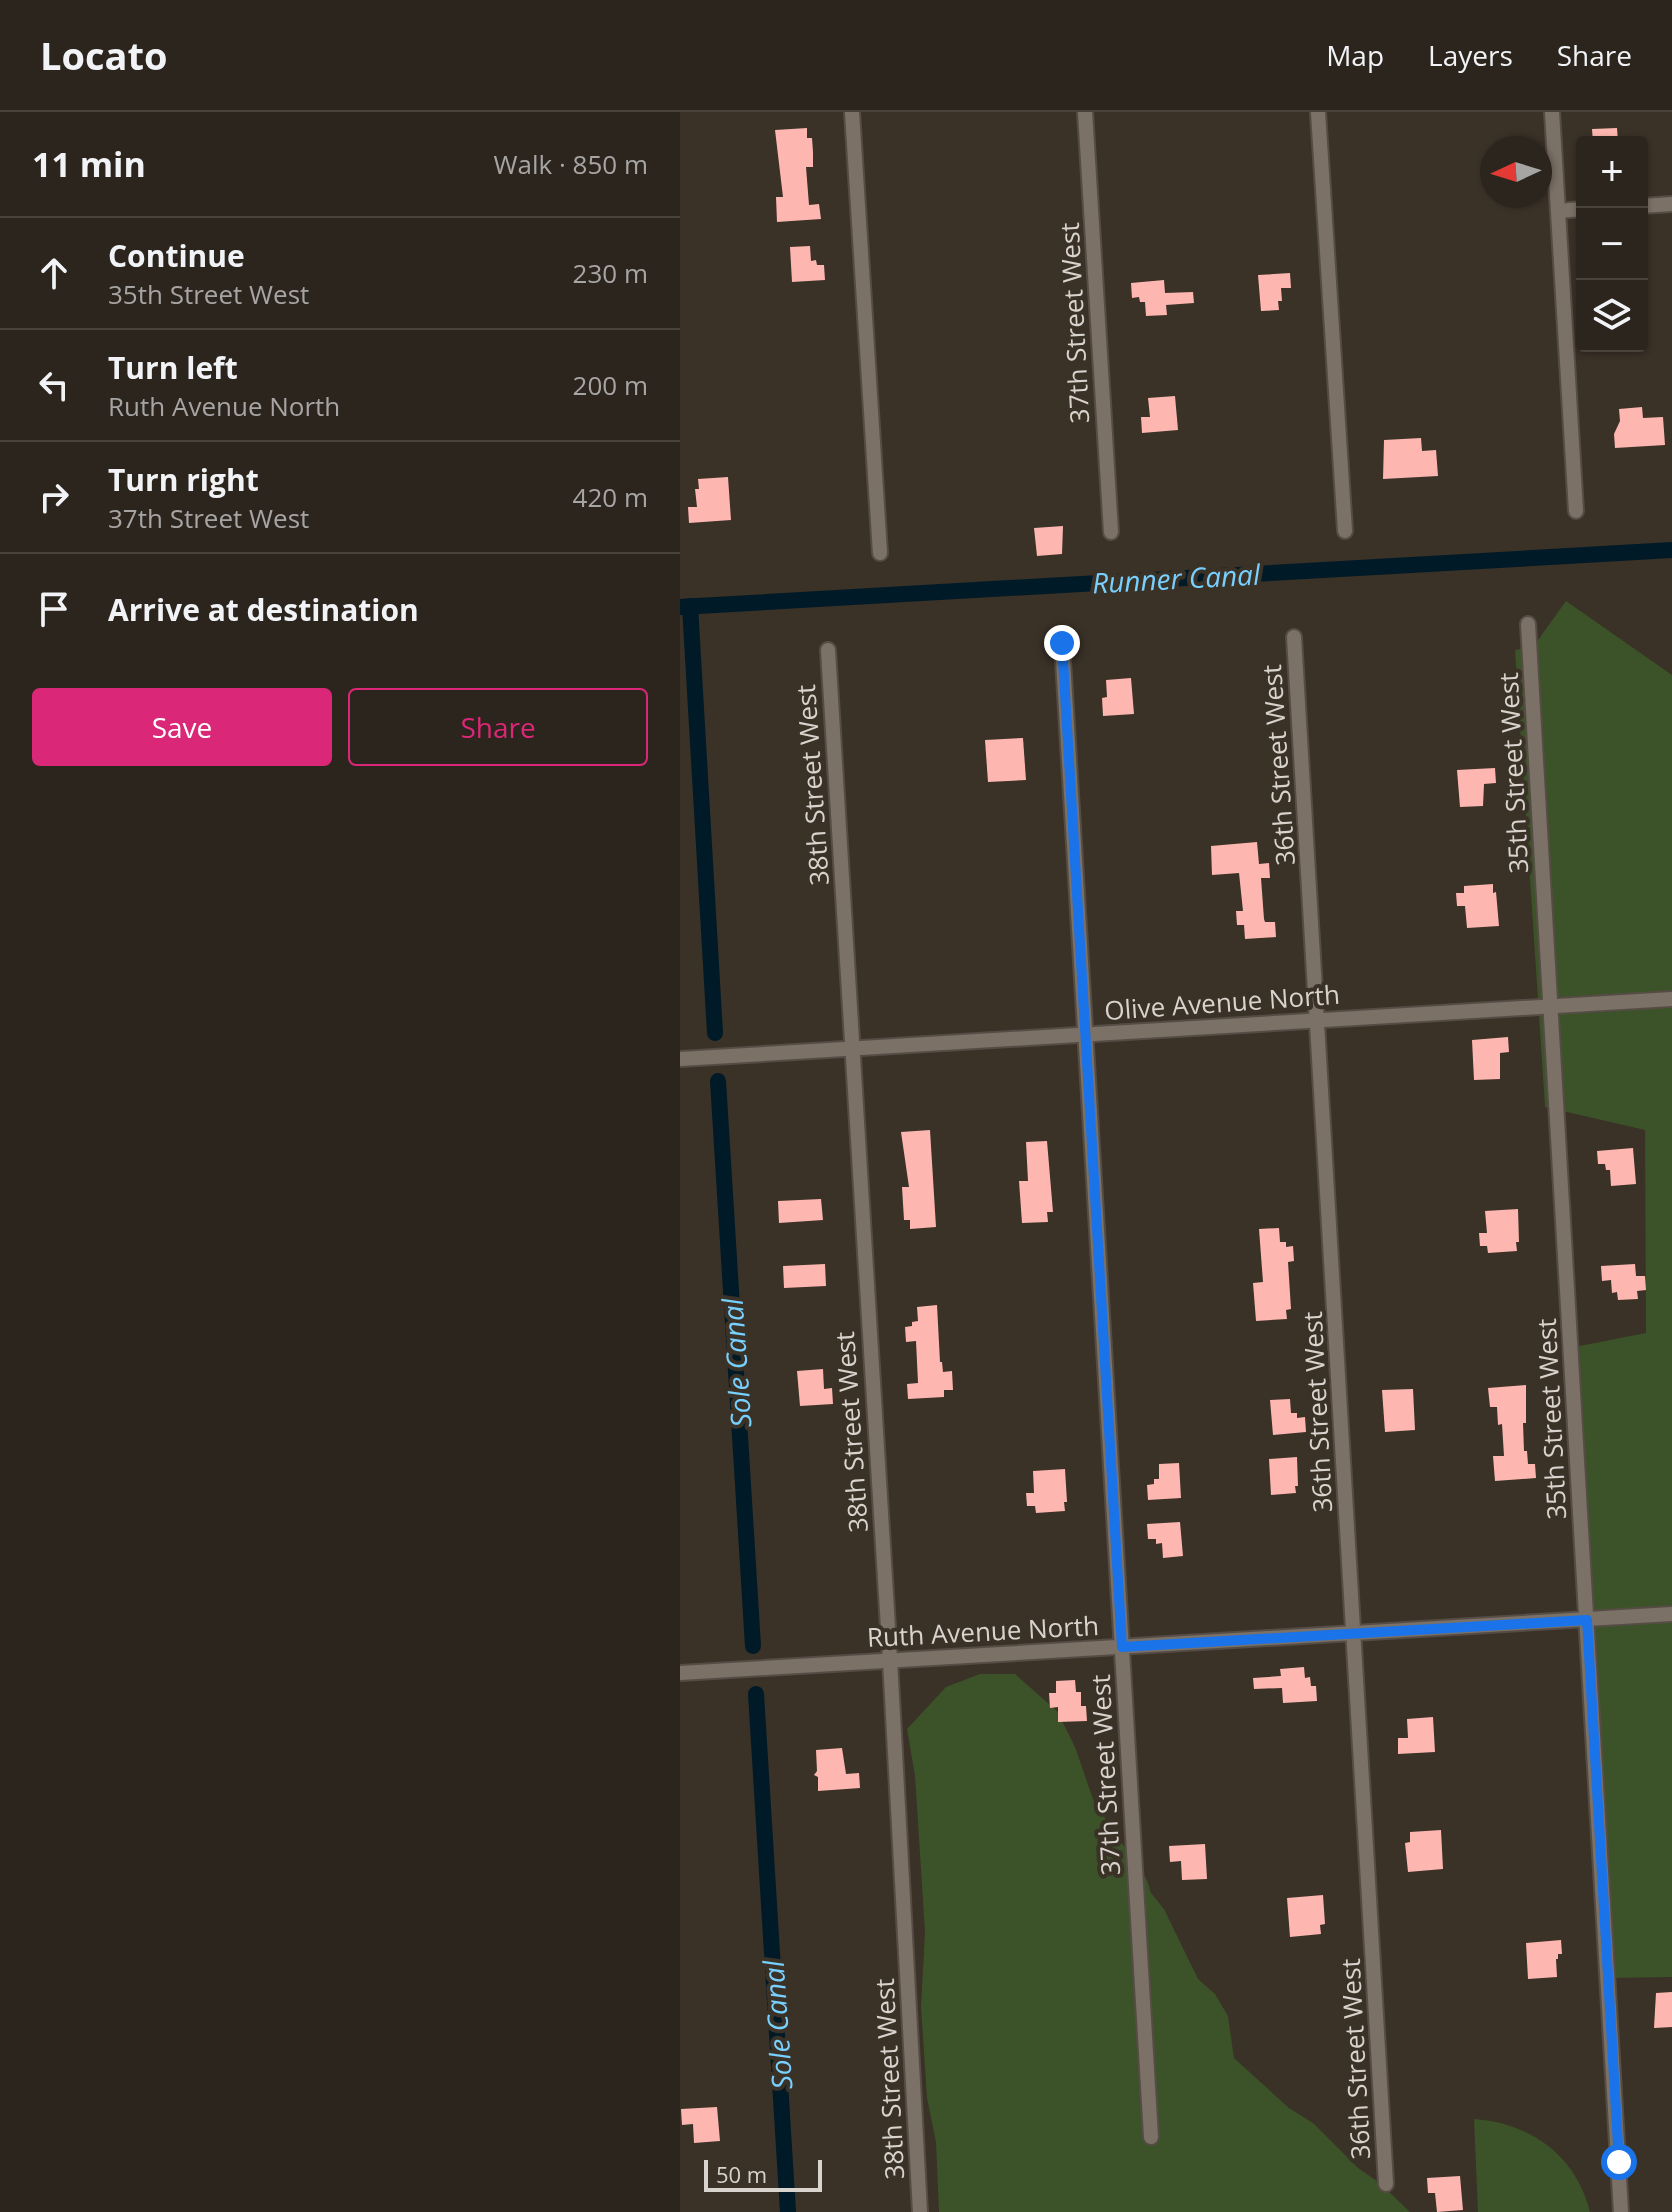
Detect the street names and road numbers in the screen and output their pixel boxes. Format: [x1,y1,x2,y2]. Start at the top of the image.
street label: 37th Street West [1051,222,1097,424]
street label: 36th Street West [1253,663,1303,867]
street label: 35th Street West [1490,672,1536,874]
street label: 38th Street West [787,683,837,887]
street label: Olive Avenue North [1103,976,1341,1028]
street label: 36th Street West [1294,1311,1340,1513]
street label: 35th Street West [1528,1318,1574,1520]
street label: 38th Street West [826,1330,876,1534]
street label: Ruth Avenue North [866,1607,1100,1655]
street label: 37th Street West [1082,1674,1128,1876]
street label: 36th Street West [1332,1958,1378,2160]
street label: 38th Street West [866,1978,912,2180]

